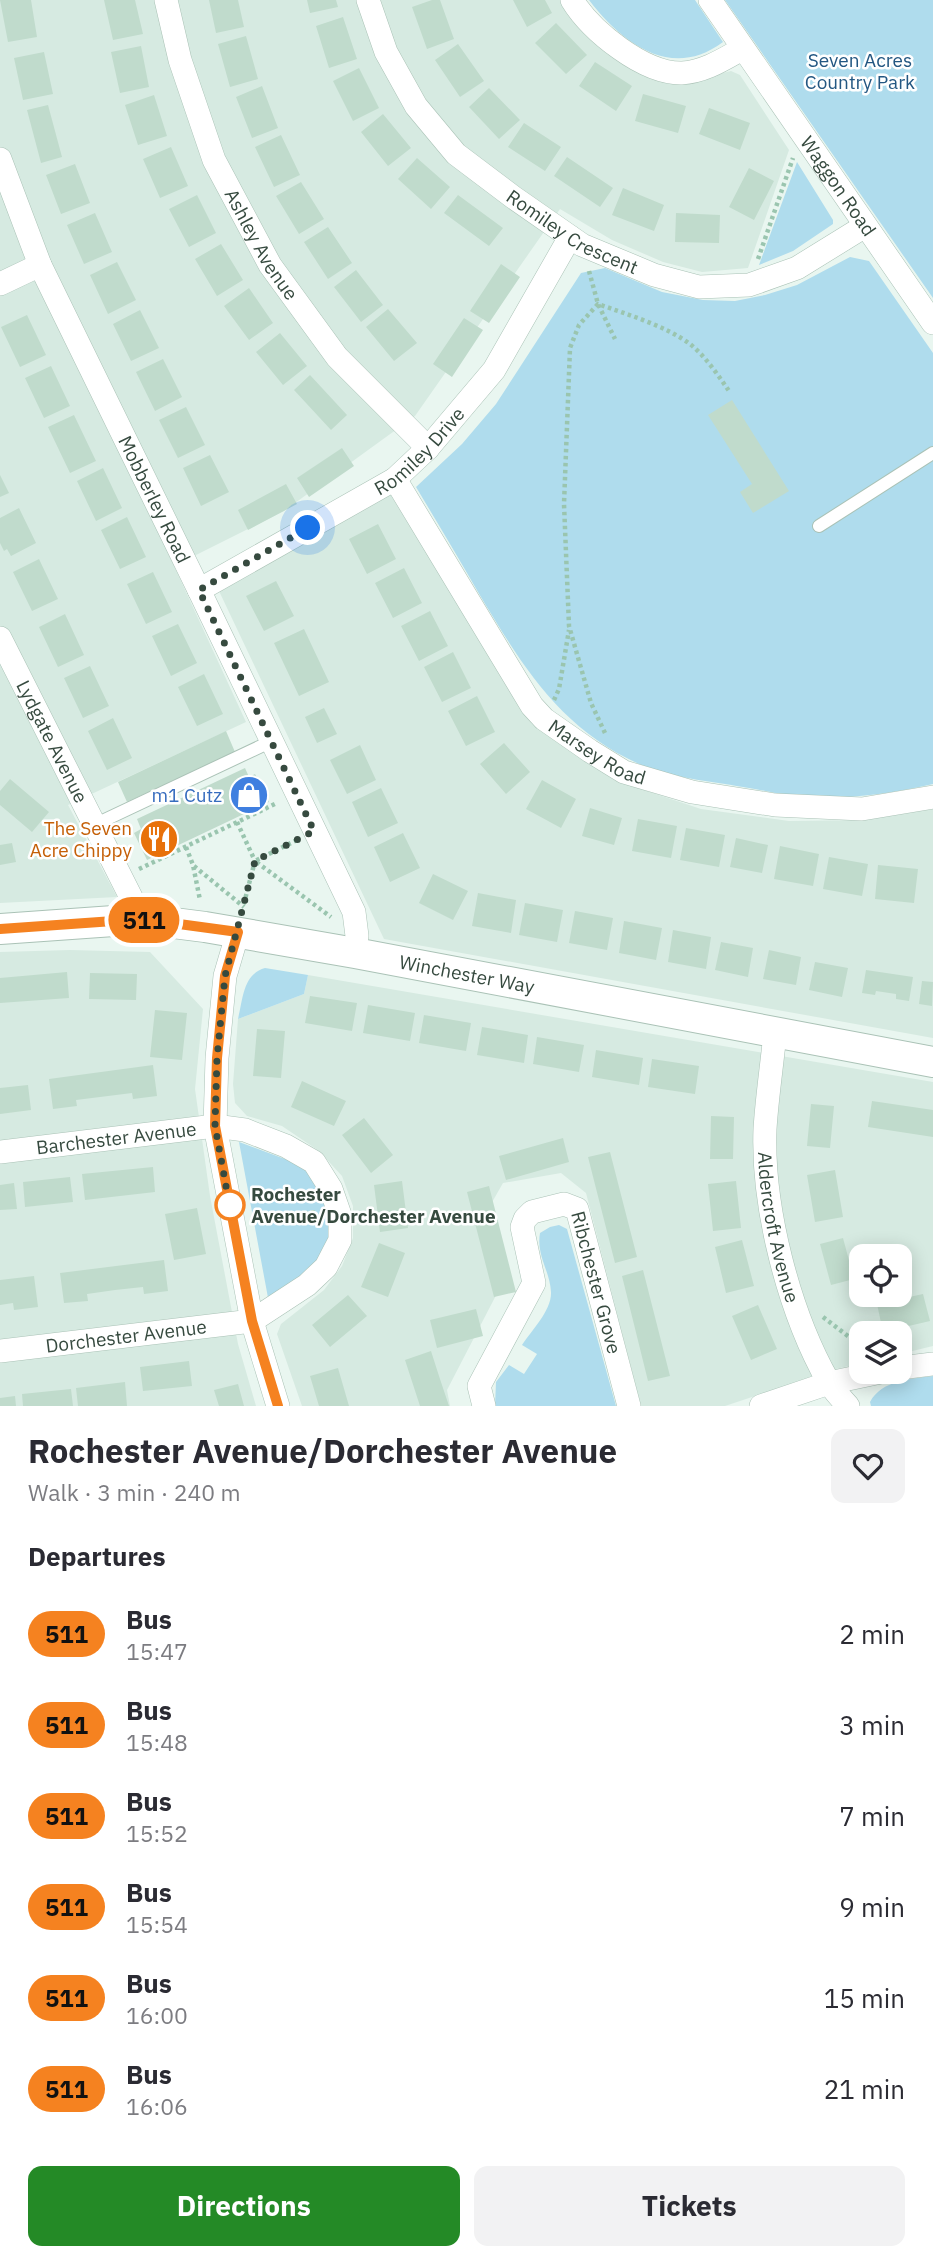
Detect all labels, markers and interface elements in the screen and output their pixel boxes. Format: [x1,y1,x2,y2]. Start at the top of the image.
park label: Seven Acres Country Park [805,48,915,94]
street label: Waggon Road [795,131,881,241]
street label: Ashley Avenue [219,184,303,305]
street label: Romiley Crescent [502,184,642,279]
street label: Romiley Drive [370,402,470,500]
street label: Mobberley Road [113,432,196,567]
your location [290,510,325,545]
street label: Lydgate Avenue [11,676,93,807]
street label: Marsey Road [544,714,649,790]
shop icon: m1 Cutz [228,774,270,816]
place label: m1 Cutz [151,783,222,807]
place label: The Seven Acre Chippy [30,816,133,862]
restaurant icon: The Seven Acre Chippy [138,818,180,860]
line badge: 511 [104,897,184,943]
text: 511 [122,904,166,936]
street label: Winchester Way [397,950,537,999]
street label: Barchester Avenue [35,1116,198,1160]
street label: Aldercroft Avenue [753,1151,805,1306]
place label: Rochester Avenue/Dorchester Avenue [251,1182,496,1228]
marker: Rochester Avenue/Dorchester Avenue [215,1190,245,1220]
street label: Ribchester Grove [566,1209,627,1356]
map controls [849,1244,912,1384]
button: locate [849,1244,912,1307]
street label: Dorchester Avenue [44,1314,208,1358]
button: layers [849,1321,912,1384]
text: Rochester Avenue/Dorchester Avenue [28,1429,617,1472]
button: heart [831,1429,905,1503]
text: Walk · 3 min · 240 m [28,1477,241,1507]
text: Departures [28,1539,166,1573]
text: Bus [126,1602,172,1636]
text: 2 min [839,1617,905,1651]
text: 511 [45,1618,88,1650]
text: 15:47 [126,1636,188,1666]
text: Bus [126,1693,172,1727]
text: 3 min [839,1708,905,1742]
text: 511 [45,1709,88,1741]
text: 15:48 [126,1727,188,1757]
text: Bus [126,1784,172,1818]
text: 7 min [839,1799,905,1833]
text: 511 [45,1800,88,1832]
text: 15:52 [126,1818,188,1848]
text: Bus [126,1875,172,1909]
text: 9 min [839,1890,905,1924]
text: 511 [45,1891,88,1923]
text: 15:54 [126,1909,188,1939]
text: Bus [126,1966,172,2000]
text: 15 min [824,1981,905,2015]
text: 511 [45,1982,88,2014]
text: 16:00 [126,2000,188,2030]
text: Bus [126,2057,172,2091]
text: 21 min [824,2072,905,2106]
text: 511 [45,2073,88,2105]
text: 16:06 [126,2091,188,2121]
button: Directions [28,2166,460,2246]
button: Tickets [474,2166,905,2246]

